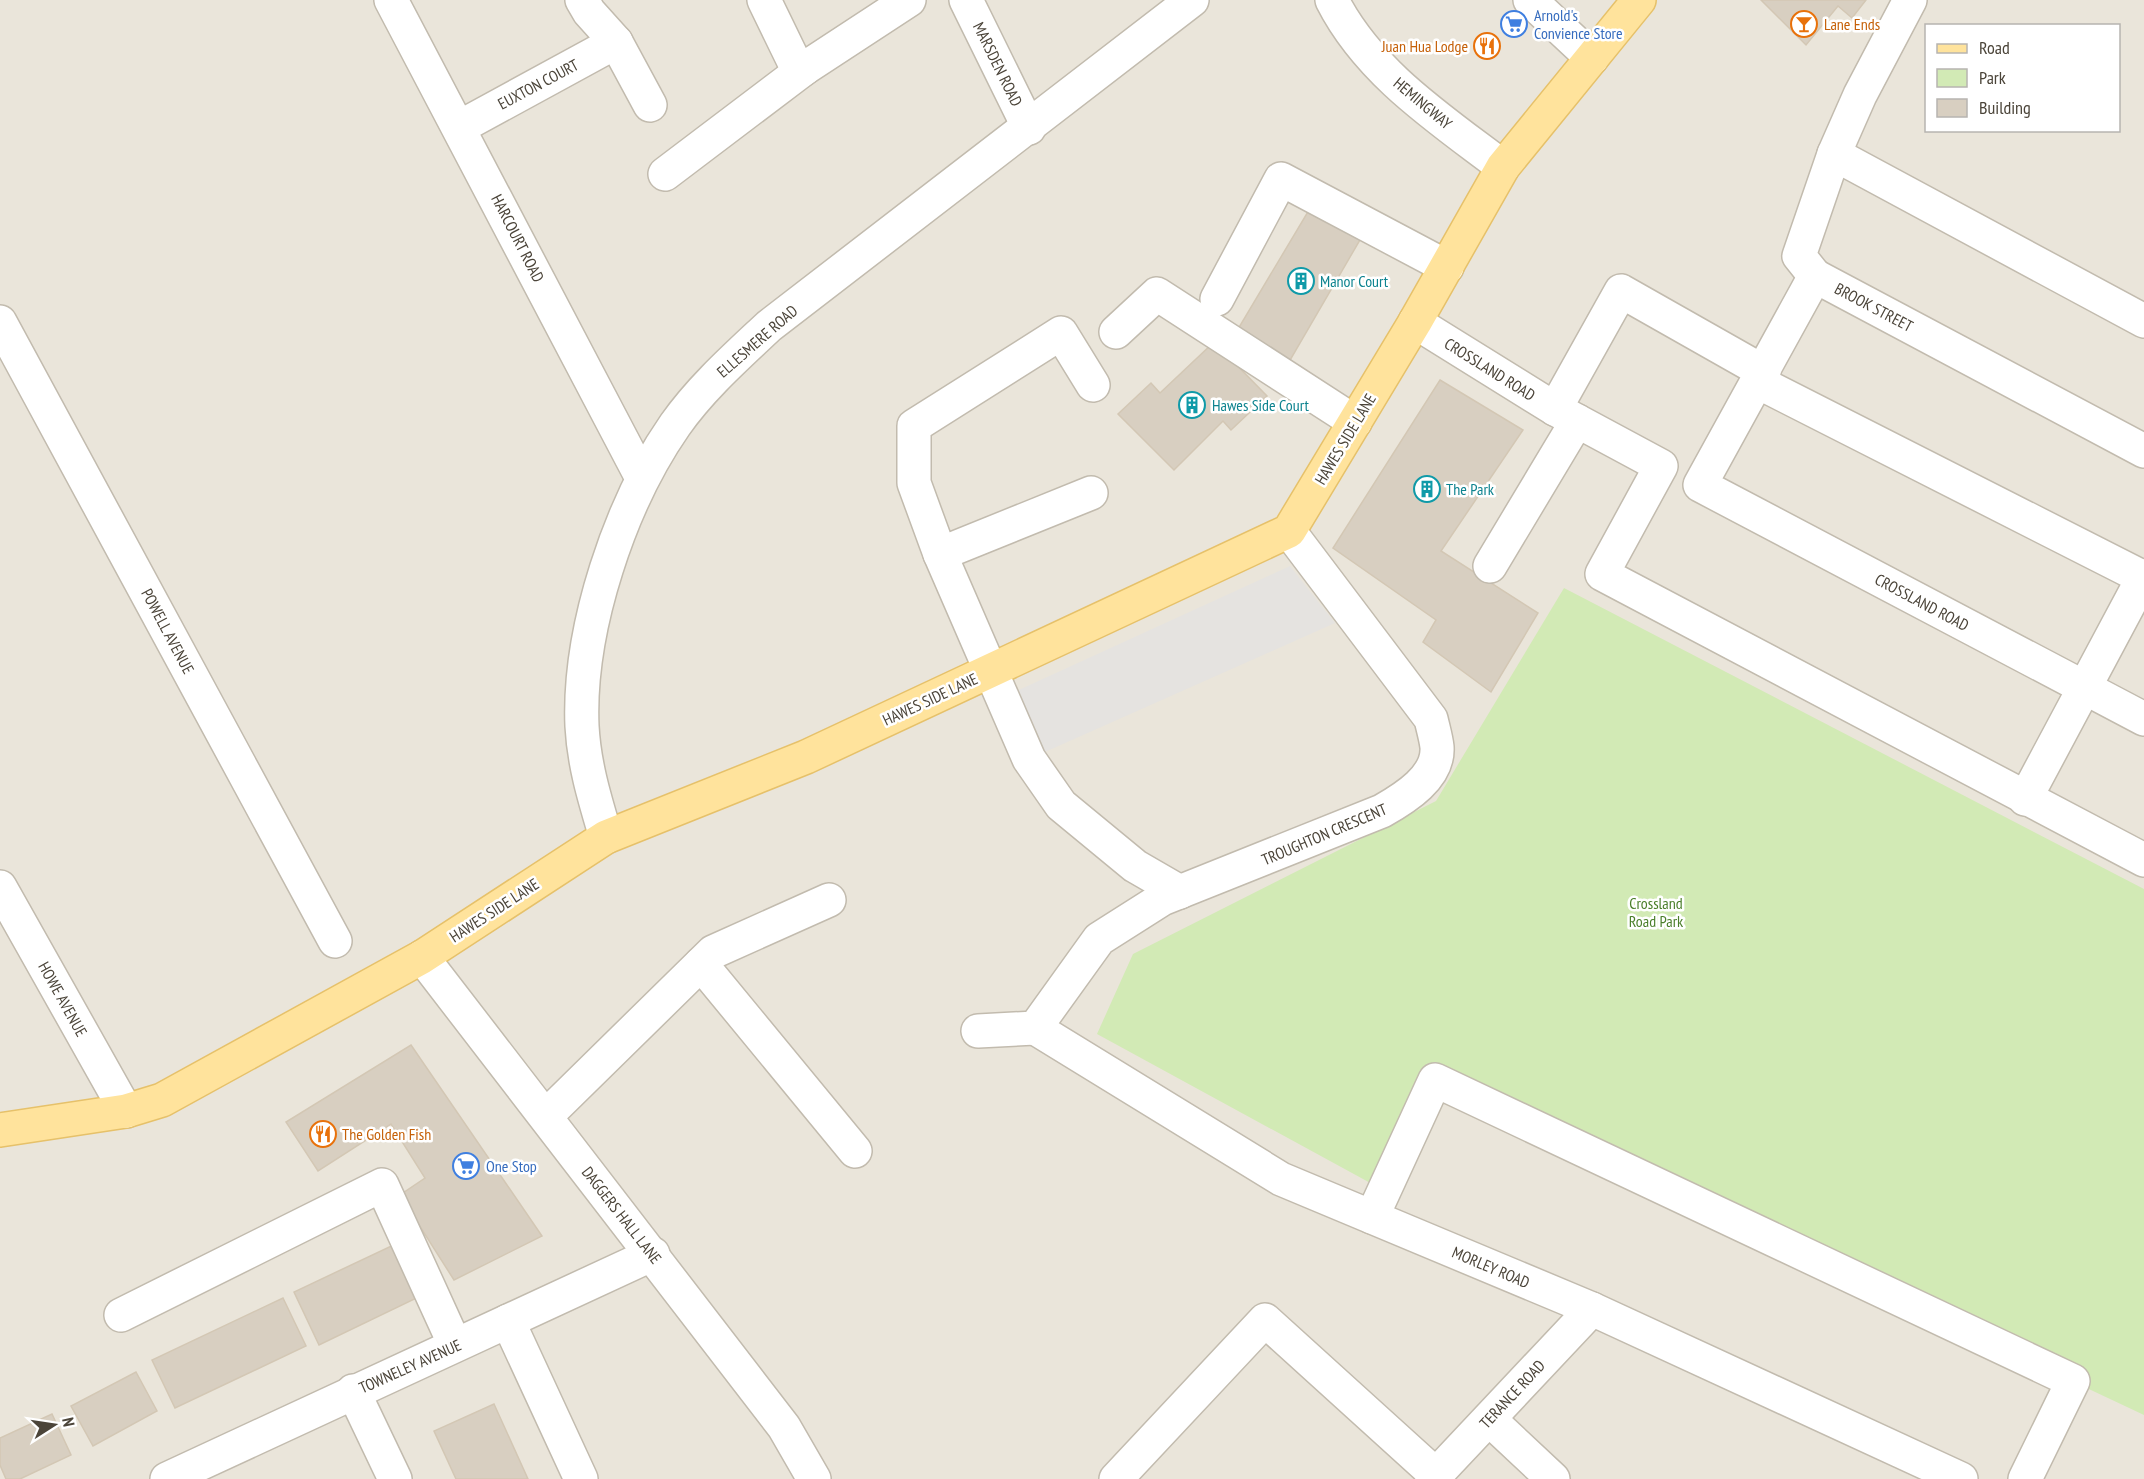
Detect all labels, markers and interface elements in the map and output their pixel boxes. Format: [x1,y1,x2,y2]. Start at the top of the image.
place label: Arnold's Convience Store [1534,5,1623,43]
supermarket icon: Arnold's Convience Store [1499,9,1529,39]
bar icon: Lane Ends [1789,9,1819,39]
place label: Lane Ends [1824,14,1880,34]
street label: MARSDEN ROAD [969,19,1027,109]
legend [1925,24,2120,132]
restaurant icon: Juan Hua Lodge [1472,31,1502,61]
place label: Juan Hua Lodge [1381,36,1468,56]
text: Road [1979,36,2010,59]
street label: EUXTON COURT [494,54,582,114]
text: Park [1979,66,2006,89]
street label: HEMINGWAY [1390,73,1457,134]
text: Building [1979,96,2031,119]
street label: HARCOURT ROAD [487,191,549,285]
building icon: Manor Court [1286,266,1316,296]
place label: Manor Court [1320,271,1389,291]
street label: BROOK STREET [1831,278,1917,336]
street label: ELLESMERE ROAD [713,300,801,382]
street label: CROSSLAND ROAD [1441,333,1539,405]
building icon: Hawes Side Court [1177,390,1207,420]
street label: HAWES SIDE LANE [1310,390,1380,488]
place label: Hawes Side Court [1212,395,1309,415]
building icon: The Park [1412,474,1442,504]
place label: The Park [1446,479,1495,499]
street label: CROSSLAND ROAD [1872,569,1972,635]
street label: POWELL AVENUE [137,585,199,677]
street label: HAWES SIDE LANE [879,668,981,730]
street label: TROUGHTON CRESCENT [1258,799,1390,869]
street label: HAWES SIDE LANE [446,874,543,946]
park label: Crossland Road Park [1629,893,1684,931]
street label: HOWE AVENUE [34,958,92,1040]
restaurant icon: The Golden Fish [308,1119,338,1149]
place label: The Golden Fish [342,1124,431,1144]
supermarket icon: One Stop [451,1151,481,1181]
place label: One Stop [486,1156,537,1176]
street label: DAGGERS HALL LANE [578,1162,666,1268]
street label: MORLEY ROAD [1449,1242,1533,1292]
street label: TOWNELEY AVENUE [356,1334,464,1397]
street label: TERANCE ROAD [1475,1355,1549,1433]
north arrow [24,1395,84,1455]
text: N [58,1416,79,1428]

